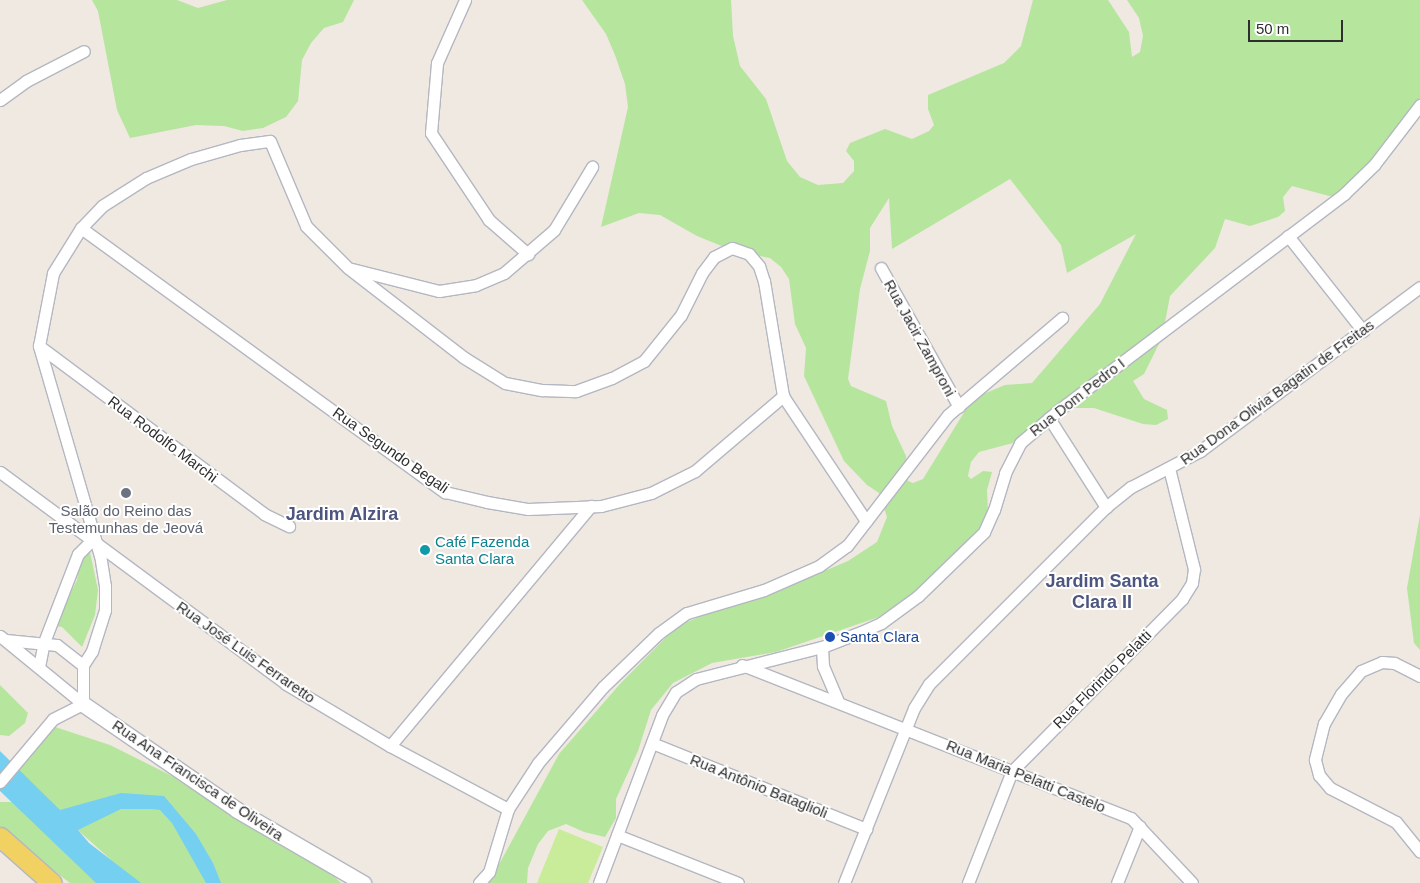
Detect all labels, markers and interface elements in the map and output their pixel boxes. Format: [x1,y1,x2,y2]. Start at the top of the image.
scale bar [1250,10,1345,42]
text: 50 m [1256,20,1289,37]
street label: Rua Jacir Zamproni [880,276,960,400]
street label: Rua Dona Olivia Bagatin de Freitas [1177,316,1377,468]
street label: Rua Dom Pedro I [1026,354,1128,440]
street label: Rua Rodolfo Marchi [105,392,221,486]
street label: Rua Segundo Begali [329,403,453,497]
marker: Salão do Reino das Testemunhas de Jeová [120,487,132,499]
place label: Salão do Reino das Testemunhas de Jeová [49,501,203,536]
district label: Jardim Alzira [285,503,399,525]
place label: Café Fazenda Santa Clara [435,532,529,567]
marker: Café Fazenda Santa Clara [419,544,431,556]
district label: Jardim Santa Clara II [1045,571,1159,614]
street label: Rua José Luis Ferraretto [173,597,319,707]
street label: Rua Florindo Pelatti [1049,626,1155,732]
place label: Santa Clara [840,628,919,646]
marker: Santa Clara [824,631,836,643]
street label: Rua Ana Francisca de Oliveira [109,716,287,844]
street label: Rua Maria Pelatti Castelo [944,736,1108,816]
street label: Rua Antônio Bataglioli [687,750,831,822]

